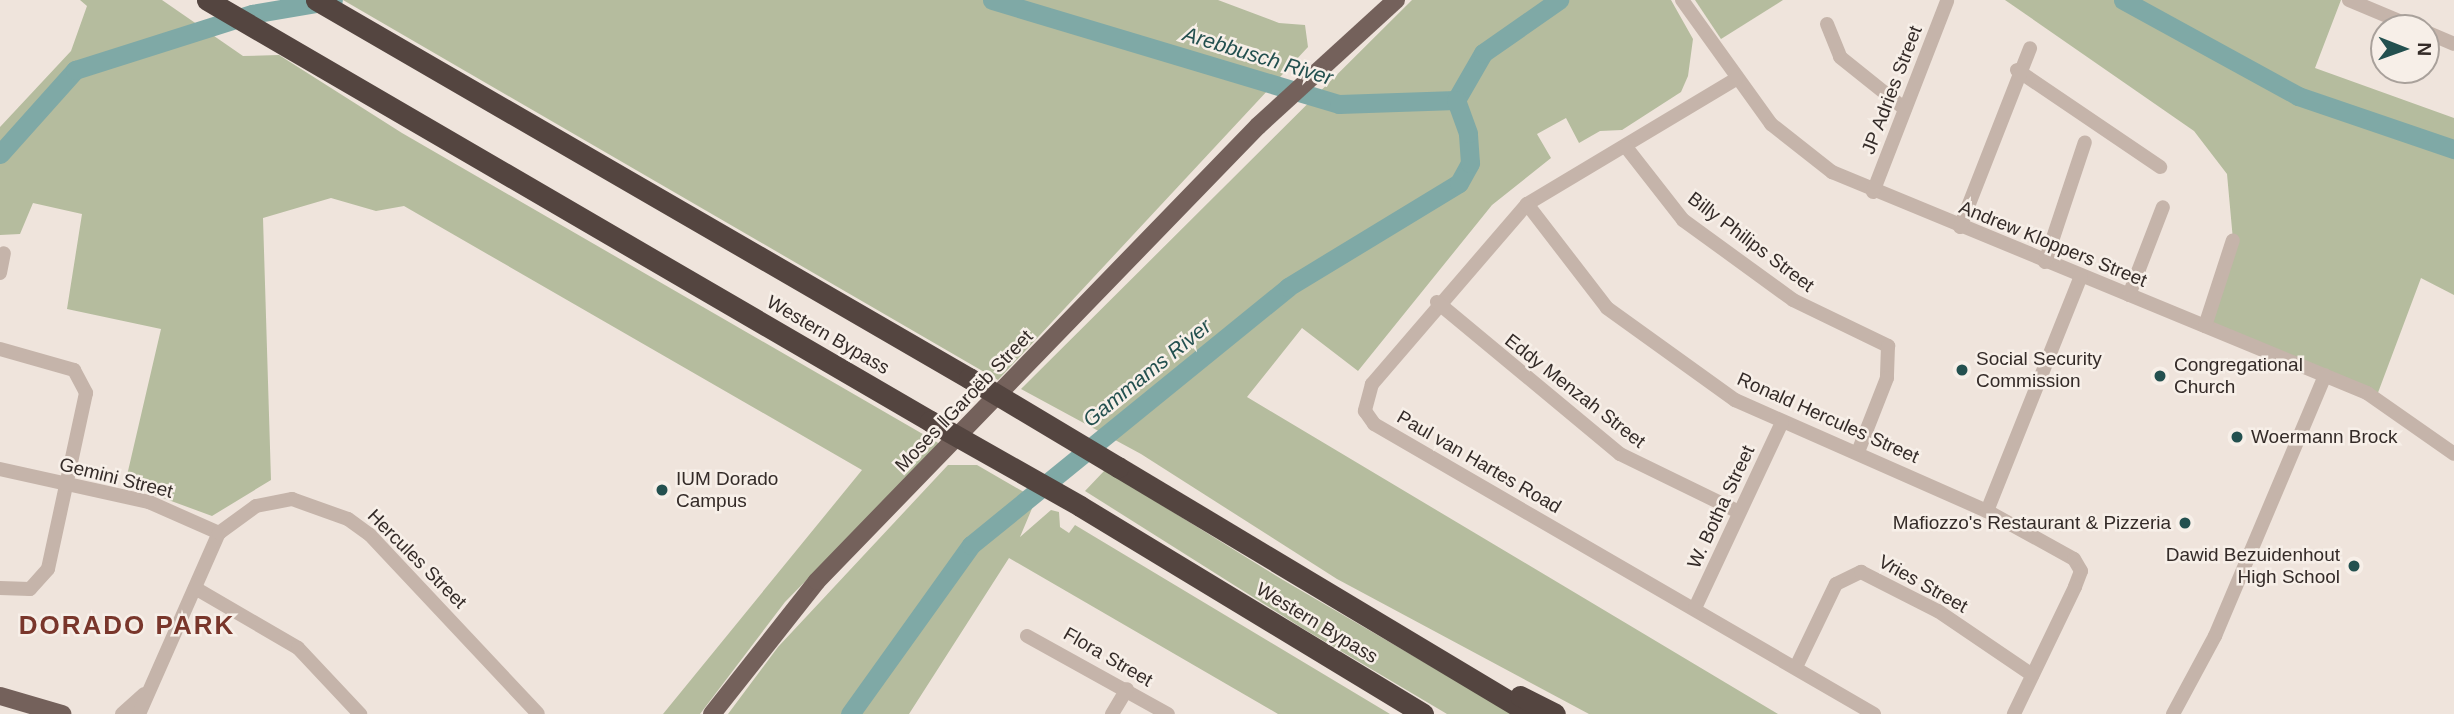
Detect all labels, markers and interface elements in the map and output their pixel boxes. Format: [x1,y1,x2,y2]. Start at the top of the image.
north arrow [2370,14,2440,84]
water label: Arebbusch River [1180,21,1336,91]
street label: JP Adries Street [1857,22,1927,158]
text: N [2414,42,2435,56]
street label: Billy Philips Street [1683,187,1819,297]
street label: Andrew Kloppers Street [1956,196,2150,292]
street label: Western Bypass [763,291,893,379]
water label: Gammams River [1078,314,1216,432]
street label: Moses ǁGaroëb Street [890,325,1038,477]
street label: Eddy Menzah Street [1500,329,1650,453]
place label: Social Security Commission [1976,348,2102,392]
place label: Congregational Church [2174,354,2303,398]
marker: Social Security Commission [1954,362,1970,378]
street label: Ronald Hercules Street [1734,368,1922,468]
marker: Congregational Church [2152,368,2168,384]
street label: Paul van Hartes Road [1393,406,1565,518]
place label: Woermann Brock [2251,426,2397,448]
marker: Woermann Brock [2229,429,2245,445]
street label: W. Botha Street [1683,442,1759,572]
street label: Gemini Street [57,453,175,503]
place label: IUM Dorado Campus [676,468,778,512]
marker: IUM Dorado Campus [654,482,670,498]
street label: Hercules Street [363,505,471,613]
place label: Mafiozzo's Restaurant & Pizzeria [1893,512,2171,534]
marker: Mafiozzo's Restaurant & Pizzeria [2177,515,2193,531]
place label: Dawid Bezuidenhout High School [2166,544,2340,588]
street label: Vries Street [1874,550,1972,618]
marker: Dawid Bezuidenhout High School [2346,558,2362,574]
street label: Western Bypass [1252,578,1382,668]
district label: DORADO PARK [20,610,234,642]
street label: Flora Street [1059,622,1157,692]

